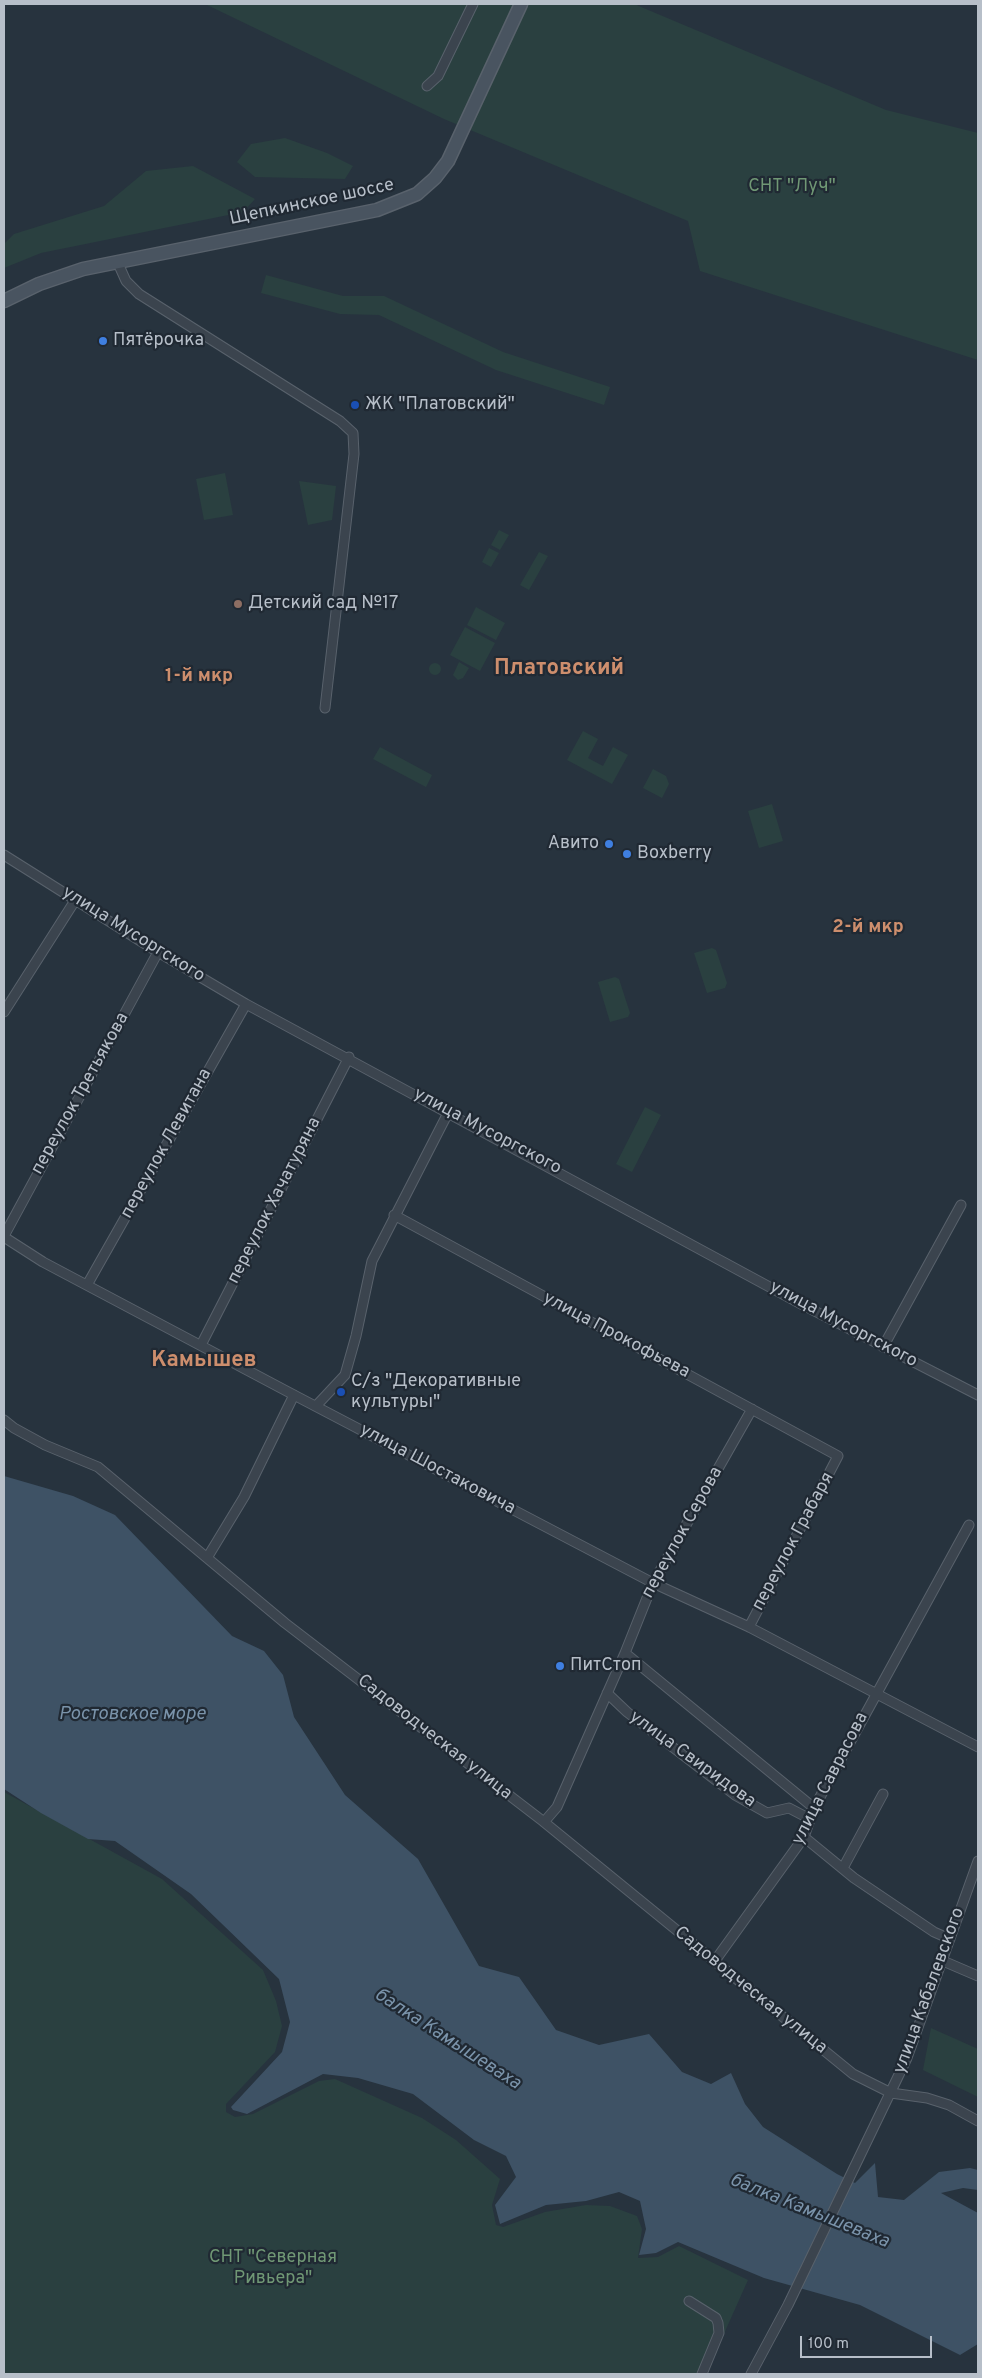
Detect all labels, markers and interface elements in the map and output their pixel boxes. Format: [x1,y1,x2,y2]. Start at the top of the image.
street label: Щепкинское шоссе [228,175,396,231]
park label: СНТ "Луч" [748,176,836,198]
place label: Пятёрочка [113,330,204,352]
marker: Пятёрочка [97,335,109,347]
place label: ЖК "Платовский" [365,394,515,416]
marker: ЖК "Платовский" [349,399,361,411]
place label: Детский сад №17 [248,593,398,615]
marker: Детский сад №17 [232,598,244,610]
district label: Платовский [494,657,624,683]
district label: 1-й мкр [165,666,233,688]
place label: Авито [548,833,599,855]
marker: Авито [603,838,615,850]
place label: Boxberry [637,843,712,865]
marker: Boxberry [621,848,633,860]
street label: улица Мусоргского [58,882,208,988]
district label: 2-й мкр [832,917,904,939]
street label: переулок Третьякова [28,1009,134,1179]
street label: переулок Левитана [117,1065,217,1223]
street label: улица Мусоргского [409,1084,565,1180]
street label: переулок Хачатуряна [224,1114,326,1288]
street label: улица Мусоргского [765,1277,921,1373]
street label: улица Прокофьева [539,1288,693,1384]
district label: Камышев [151,1349,257,1375]
place label: С/з "Декоративные культуры" [351,1371,521,1414]
marker: С/з "Декоративные культуры" [335,1386,347,1398]
street label: улица Шостаковича [356,1420,518,1520]
street label: переулок Серова [638,1464,728,1602]
street label: переулок Грабаря [748,1469,840,1615]
place label: ПитСтоп [570,1655,642,1677]
marker: ПитСтоп [554,1660,566,1672]
street label: Садоводческая улица [352,1671,516,1805]
water label: Ростовское море [58,1704,206,1726]
street label: улица Свиридова [625,1707,759,1813]
street label: улица Саврасова [788,1709,874,1849]
street label: улица Кабалевского [890,1905,970,2077]
street label: Садоводческая улица [669,1923,831,2059]
water label: балка Камышеваха [370,1984,524,2096]
water label: балка Камышеваха [726,2170,892,2254]
park label: СНТ "Северная Ривьера" [209,2247,337,2290]
scale bar [802,2326,934,2358]
text: 100 m [808,2335,849,2354]

